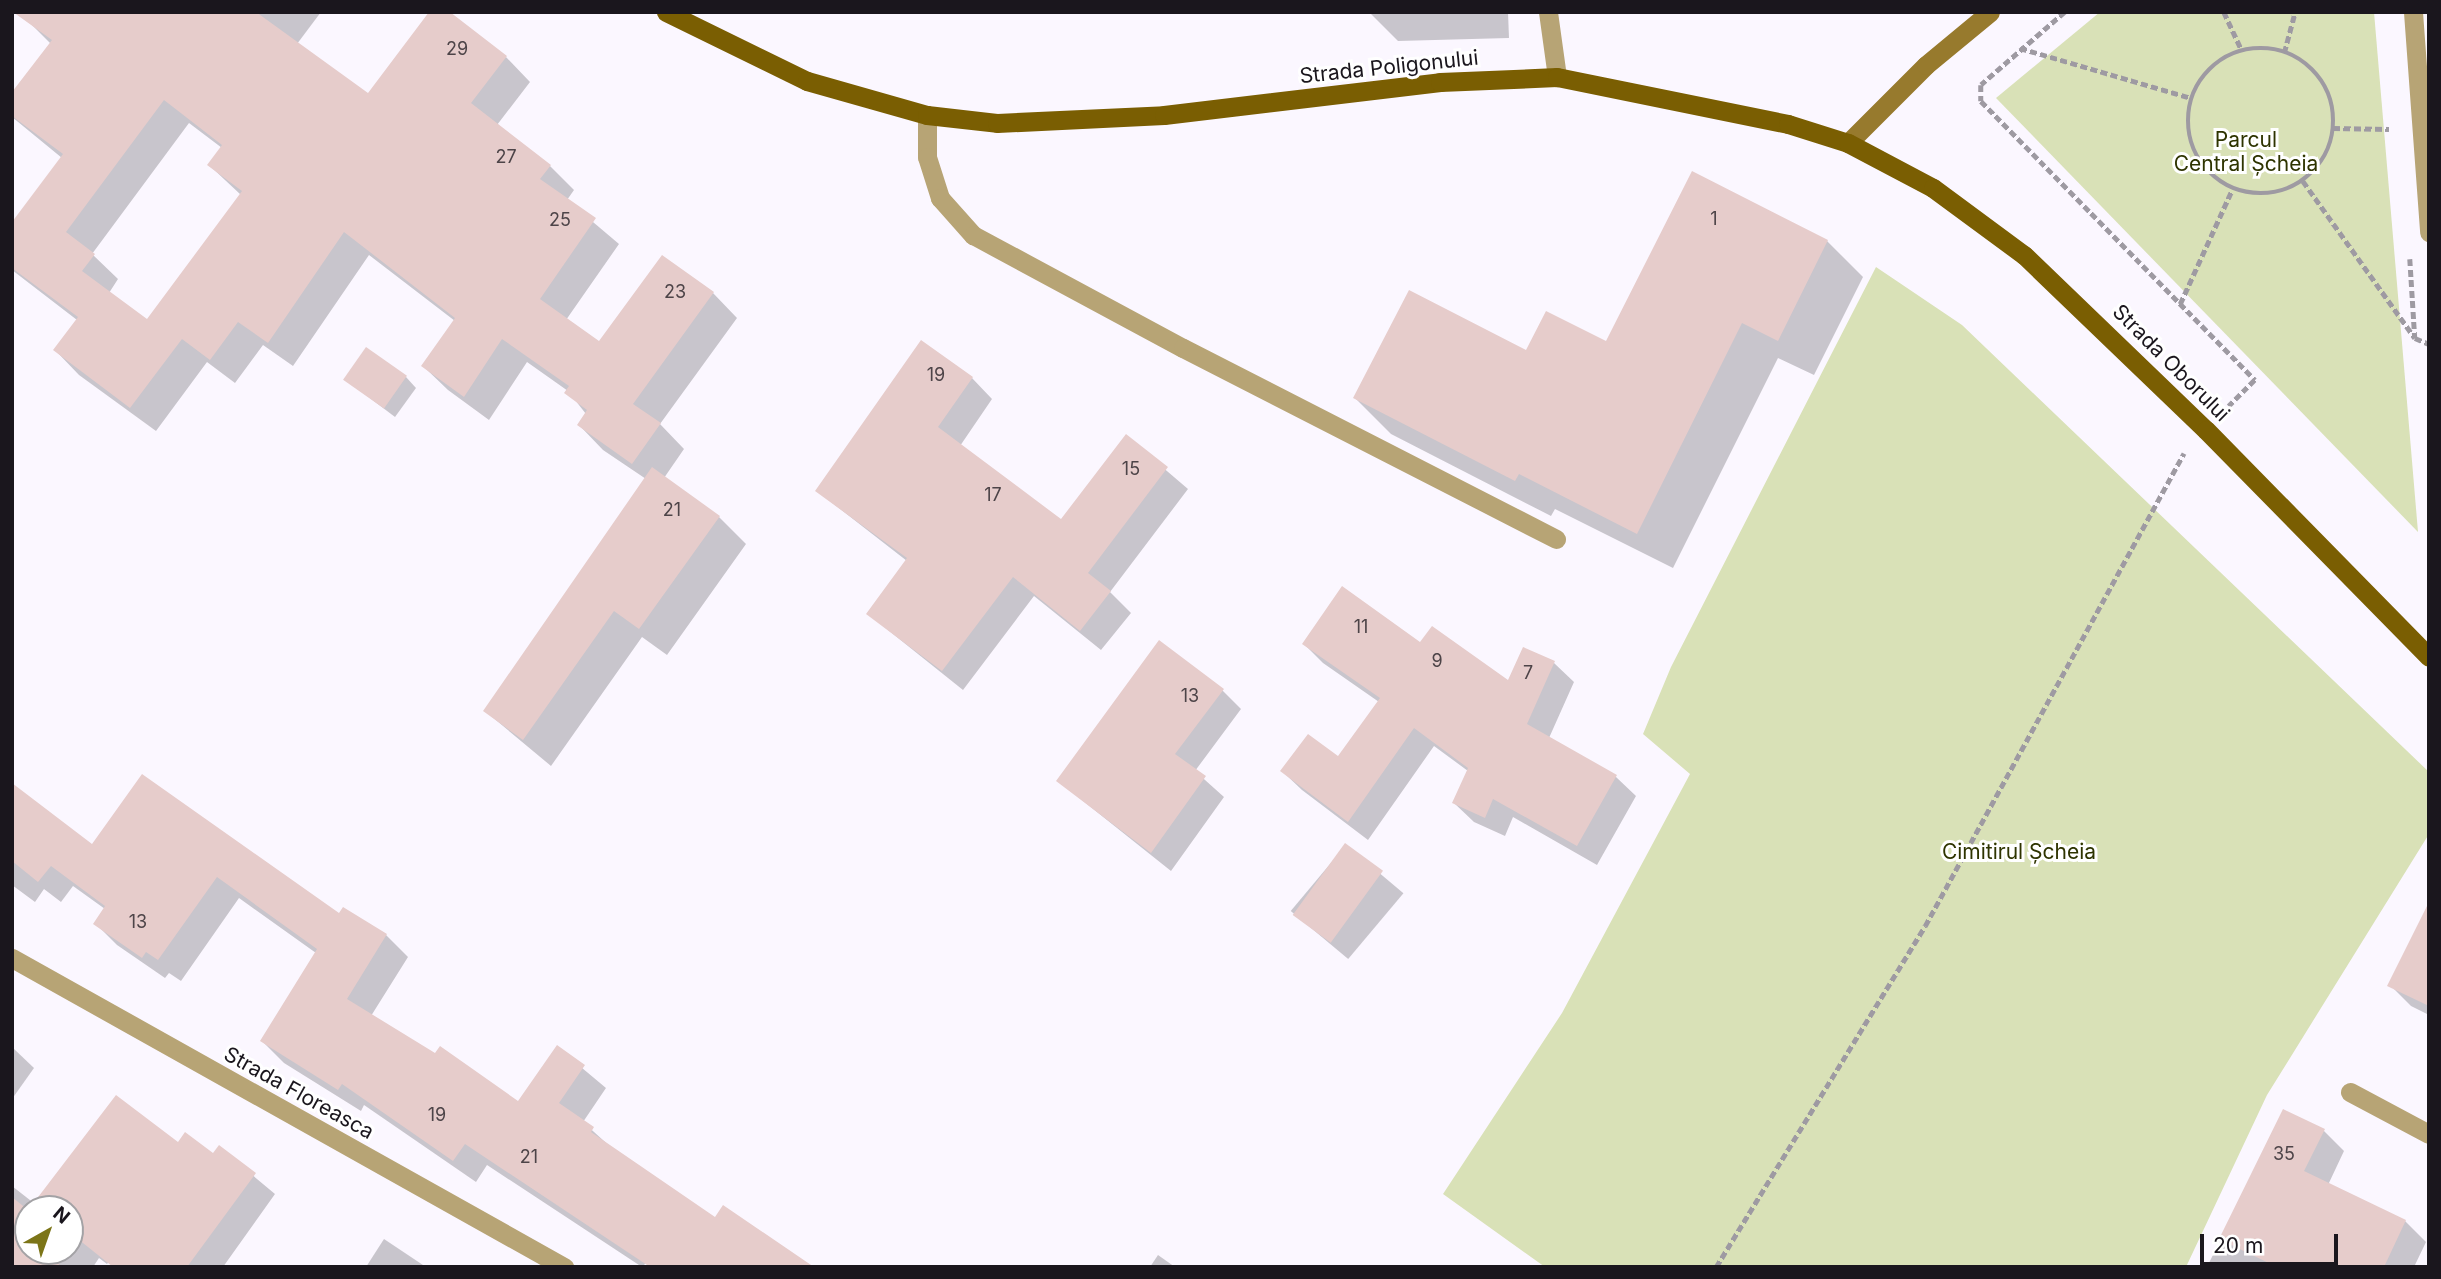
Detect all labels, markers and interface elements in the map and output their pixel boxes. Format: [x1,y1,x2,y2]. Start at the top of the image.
house number: 29 [446,38,468,60]
street label: Strada Poligonului [1298,45,1480,89]
park label: Parcul Central Șcheia [2174,127,2318,177]
house number: 27 [495,146,517,168]
house number: 1 [1710,208,1718,230]
house number: 25 [549,209,571,231]
house number: 23 [664,281,686,303]
street label: Strada Oborului [2107,299,2235,427]
house number: 19 [927,364,945,386]
house number: 15 [1122,458,1140,480]
house number: 17 [984,484,1002,506]
house number: 21 [663,499,681,521]
house number: 11 [1354,616,1368,638]
house number: 9 [1431,650,1443,672]
house number: 7 [1523,662,1533,684]
house number: 13 [1181,685,1199,707]
park label: Cimitirul Șcheia [1942,839,2096,865]
house number: 13 [129,911,147,933]
street label: Strada Floreasca [220,1041,378,1145]
house number: 19 [428,1104,446,1126]
house number: 35 [2273,1143,2295,1165]
house number: 21 [520,1146,538,1168]
north arrow [14,1195,84,1265]
text: N [49,1202,74,1229]
scale bar [2203,1220,2341,1264]
text: 20 m [2213,1233,2263,1258]

